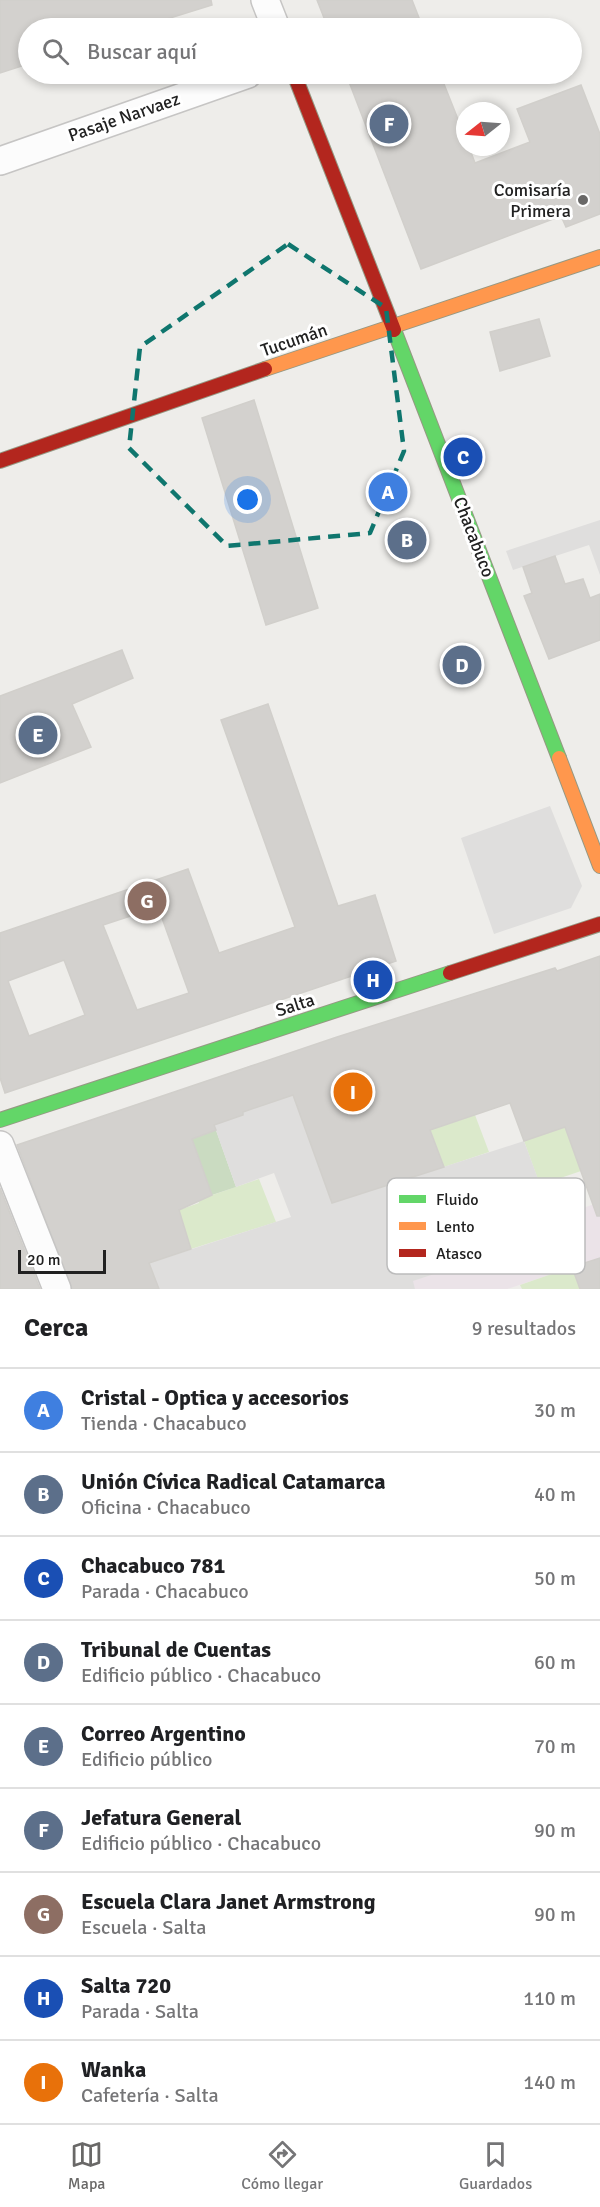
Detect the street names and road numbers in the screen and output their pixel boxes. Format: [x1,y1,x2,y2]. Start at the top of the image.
street label: Pasaje Narvaez [65,88,183,146]
street label: Tucumán [258,318,330,362]
street label: Chacabuco [449,494,499,580]
street label: Salta [273,988,317,1022]

